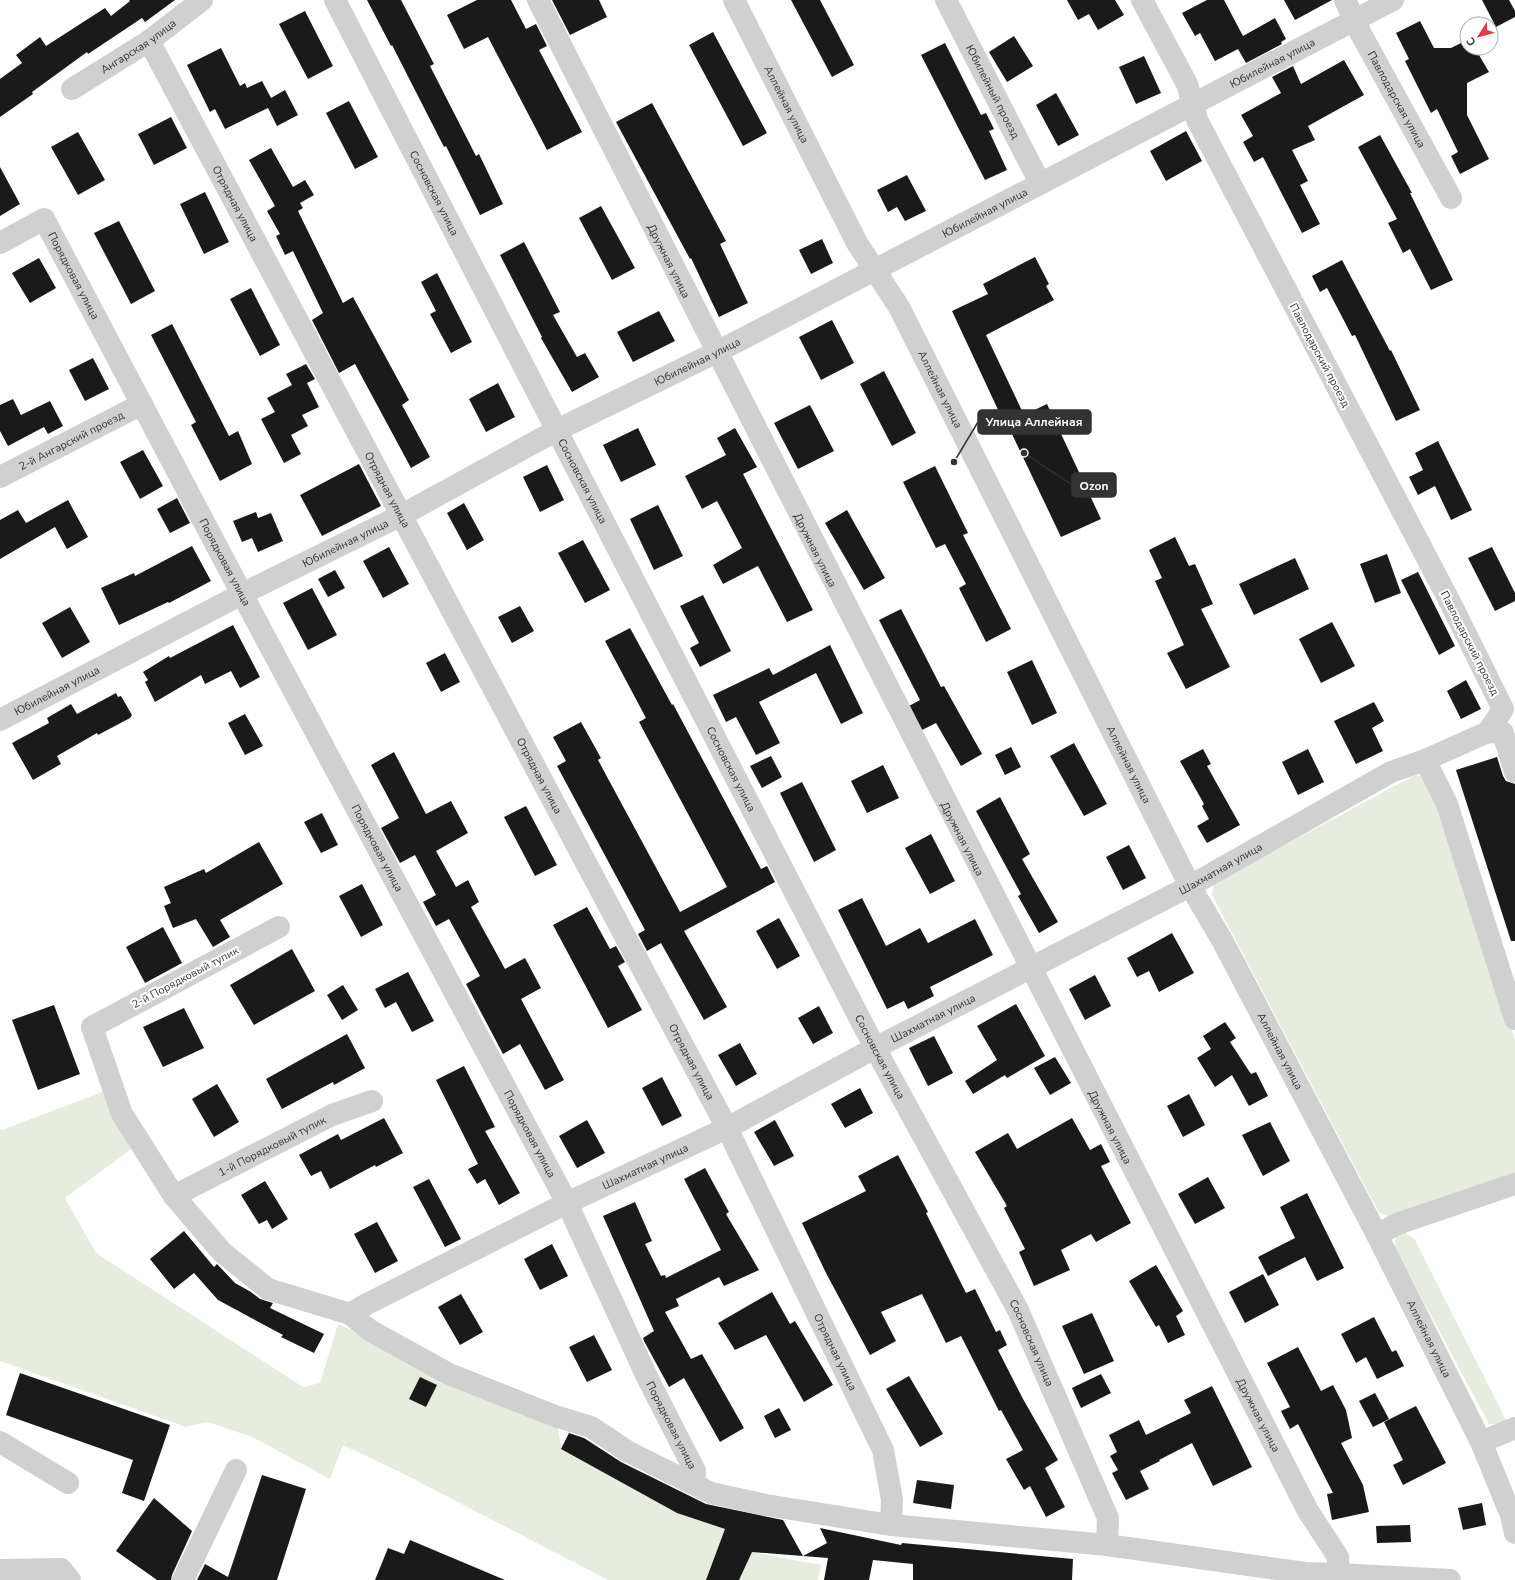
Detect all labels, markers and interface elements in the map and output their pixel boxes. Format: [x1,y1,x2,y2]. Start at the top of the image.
street label: Ангарская улица [98,16,180,77]
north arrow [1459,16,1499,56]
text: С [1463,34,1480,49]
street label: Юбилейная улица [1227,35,1318,92]
street label: Юбилейный проезд [962,42,1023,142]
street label: Павлодарская улица [1364,48,1429,151]
street label: Аллейная улица [761,63,812,146]
street label: Сосновская улица [406,148,462,238]
street label: Отрядная улица [209,163,261,244]
street label: Юбилейная улица [940,184,1030,241]
street label: Дружная улица [644,222,694,301]
street label: Порядковая улица [44,229,103,322]
street label: Павлодарский проезд [1286,301,1354,410]
street label: Юбилейная улица [652,334,743,390]
street label: Аллейная улица [914,348,966,431]
street label: 2-й Ангарский проезд [16,407,127,474]
callout: Улица Аллейная [978,410,1091,434]
text: Улица Аллейная [985,414,1082,430]
street label: Сосновская улица [554,436,611,526]
street label: Отрядная улица [361,449,413,531]
callout: Ozon [1072,473,1116,497]
text: Ozon [1080,478,1108,494]
street label: Дружная улица [790,511,840,590]
street label: Порядковая улица [195,516,254,609]
street label: Юбилейная улица [300,516,391,571]
street label: Павлодарский проезд [1437,588,1503,699]
street label: Юбилейная улица [12,662,102,719]
street label: Аллейная улица [1103,723,1154,806]
street label: Сосновская улица [703,724,759,814]
street label: Отрядная улица [513,735,566,817]
street label: Дружная улица [937,799,987,879]
street label: Порядковая улица [348,802,407,895]
street label: Шахматная улица [1176,840,1265,898]
street label: 2-й Порядковый тупик [129,943,241,1012]
street label: Шахматная улица [888,991,978,1047]
street label: Аллейная улица [1253,1010,1306,1092]
street label: Сосновская улица [851,1012,908,1102]
street label: Отрядная улица [665,1021,718,1103]
street label: Порядковая улица [500,1088,559,1180]
street label: Дружная улица [1085,1088,1135,1167]
street label: 1-й Порядковый тупик [216,1112,329,1180]
street label: Шахматная улица [600,1140,691,1193]
street label: Сосновская улица [1006,1297,1057,1389]
street label: Аллейная улица [1403,1298,1454,1380]
street label: Отрядная улица [810,1311,860,1393]
street label: Дружная улица [1233,1376,1283,1455]
street label: Порядковая улица [642,1379,700,1472]

